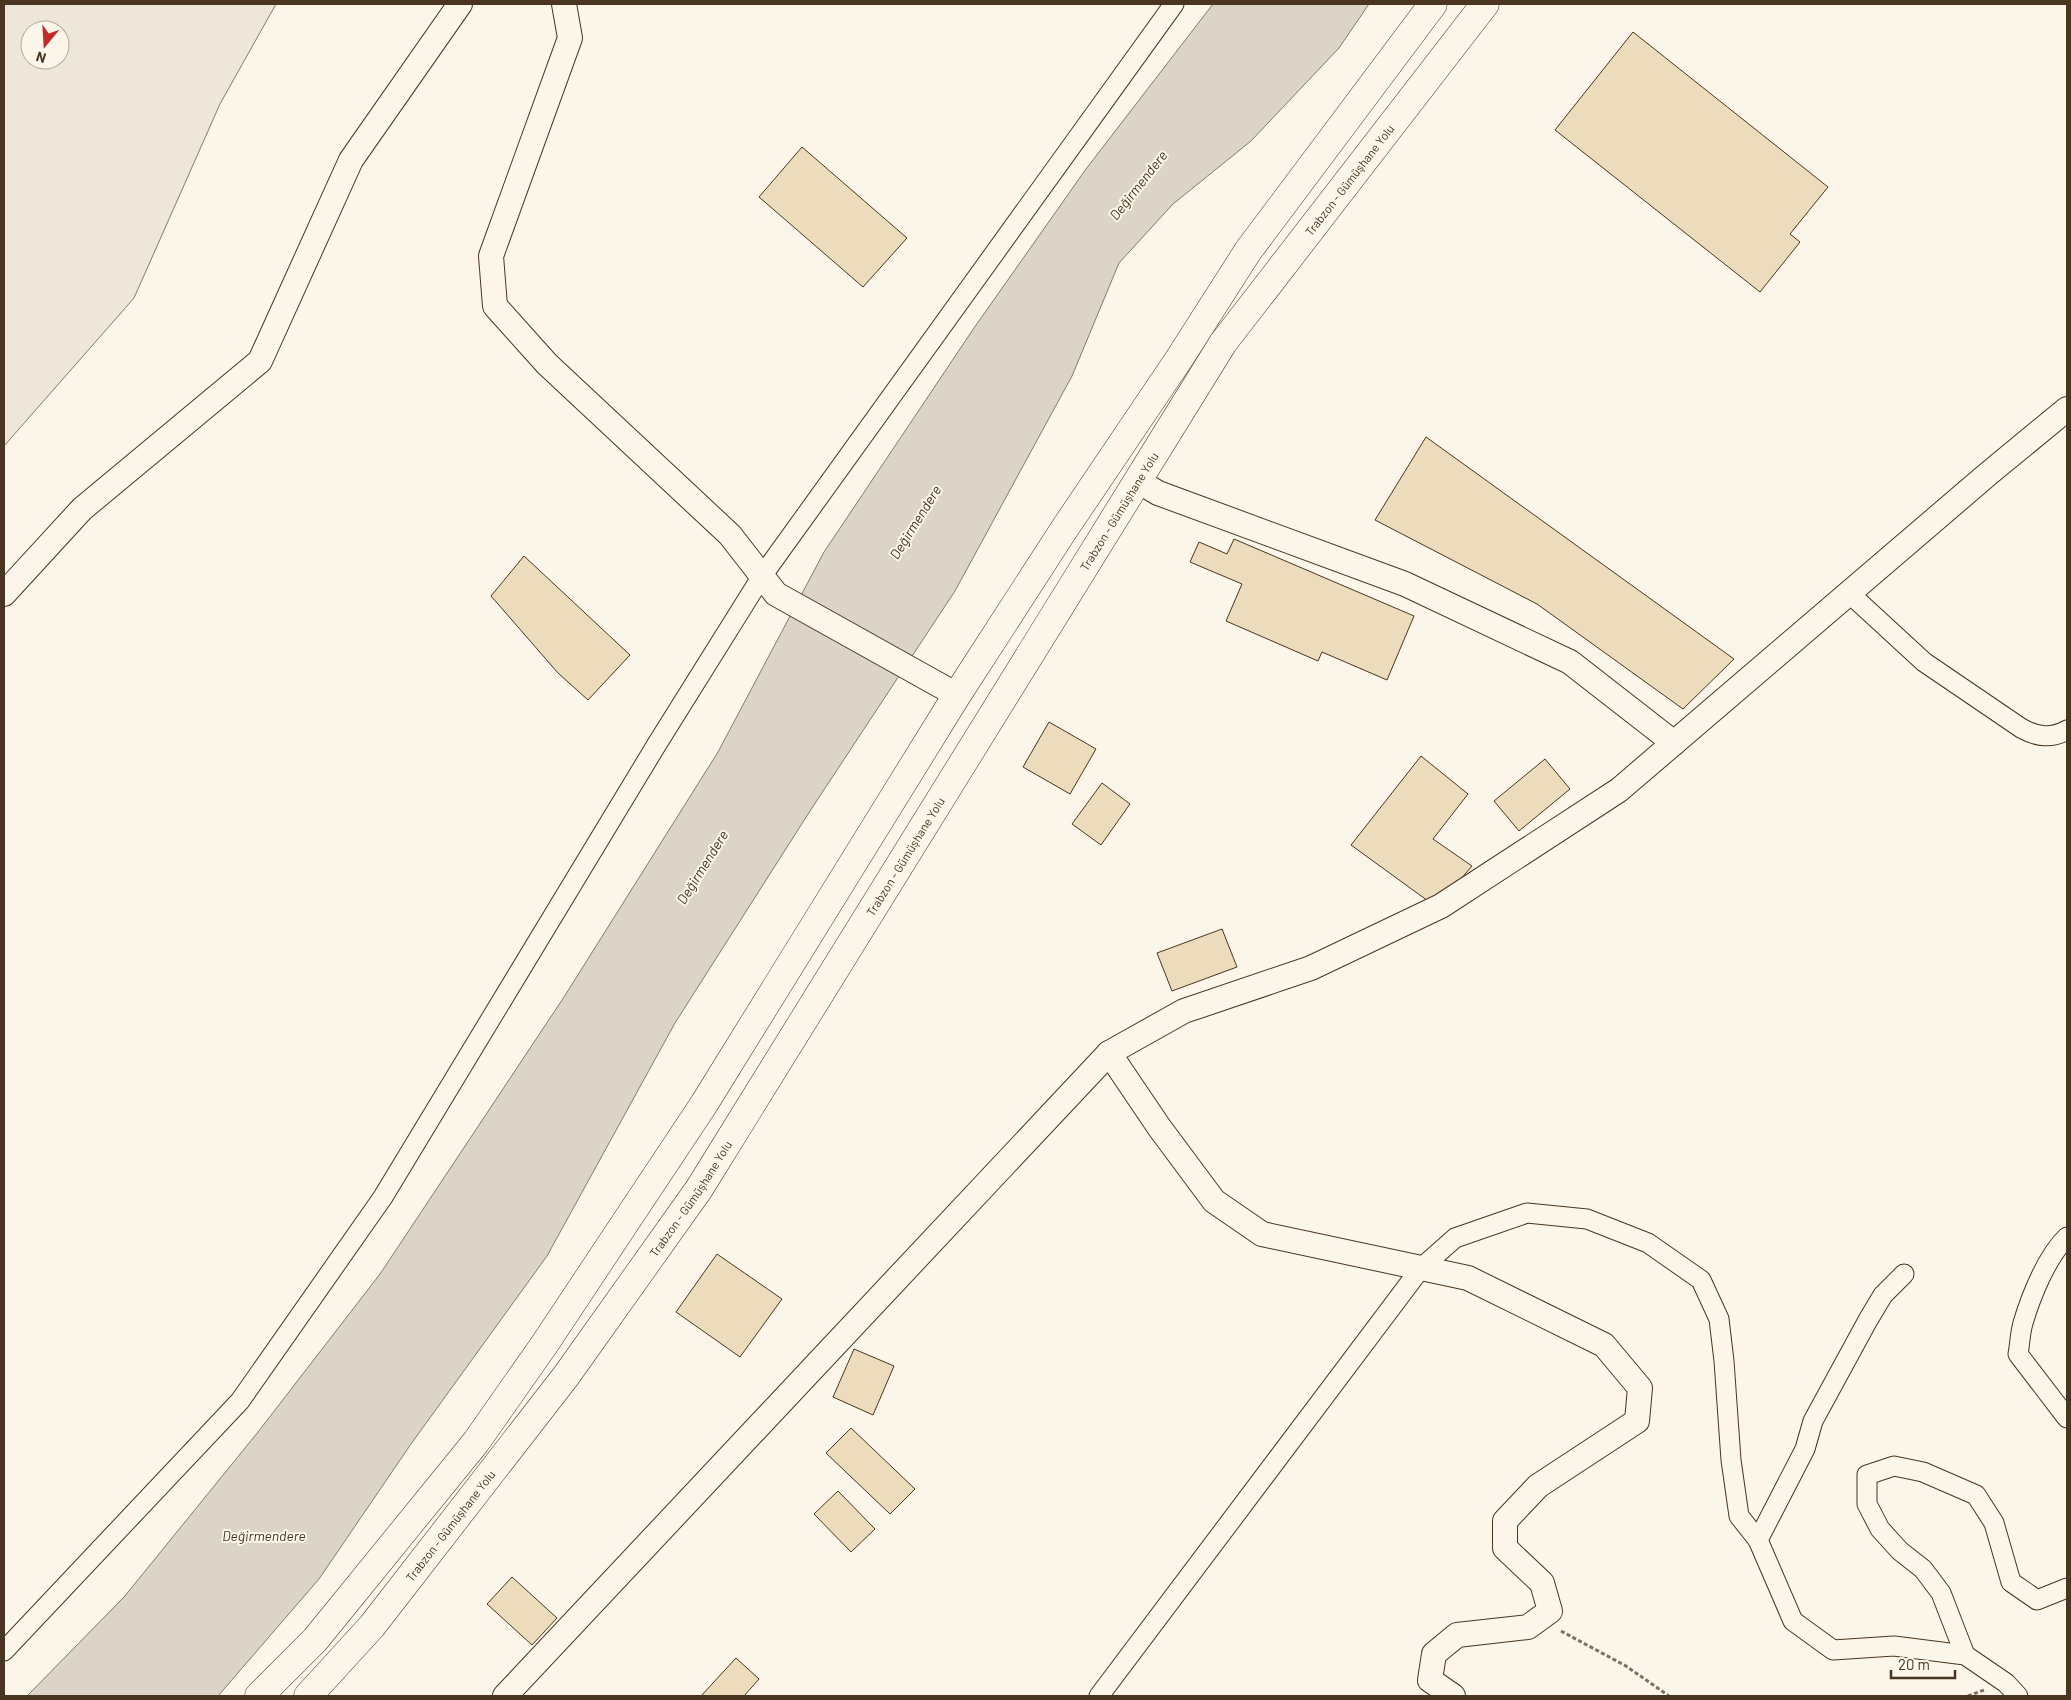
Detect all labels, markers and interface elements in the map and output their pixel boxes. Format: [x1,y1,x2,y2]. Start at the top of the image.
north arrow [20,20,70,70]
text: N [34,48,48,67]
street label: Trabzon - Gümüşhane Yolu [1302,122,1396,238]
water label: Değirmendere [1106,147,1170,223]
street label: Trabzon - Gümüşhane Yolu [1077,449,1161,573]
water label: Değirmendere [886,482,944,562]
street label: Trabzon - Gümüşhane Yolu [863,795,947,918]
water label: Değirmendere [673,827,731,907]
street label: Trabzon - Gümüşhane Yolu [646,1138,734,1259]
street label: Trabzon - Gümüşhane Yolu [402,1467,497,1584]
water label: Değirmendere [222,1527,306,1544]
scale bar [1891,1648,1955,1680]
text: 20 m [1898,1655,1930,1673]

